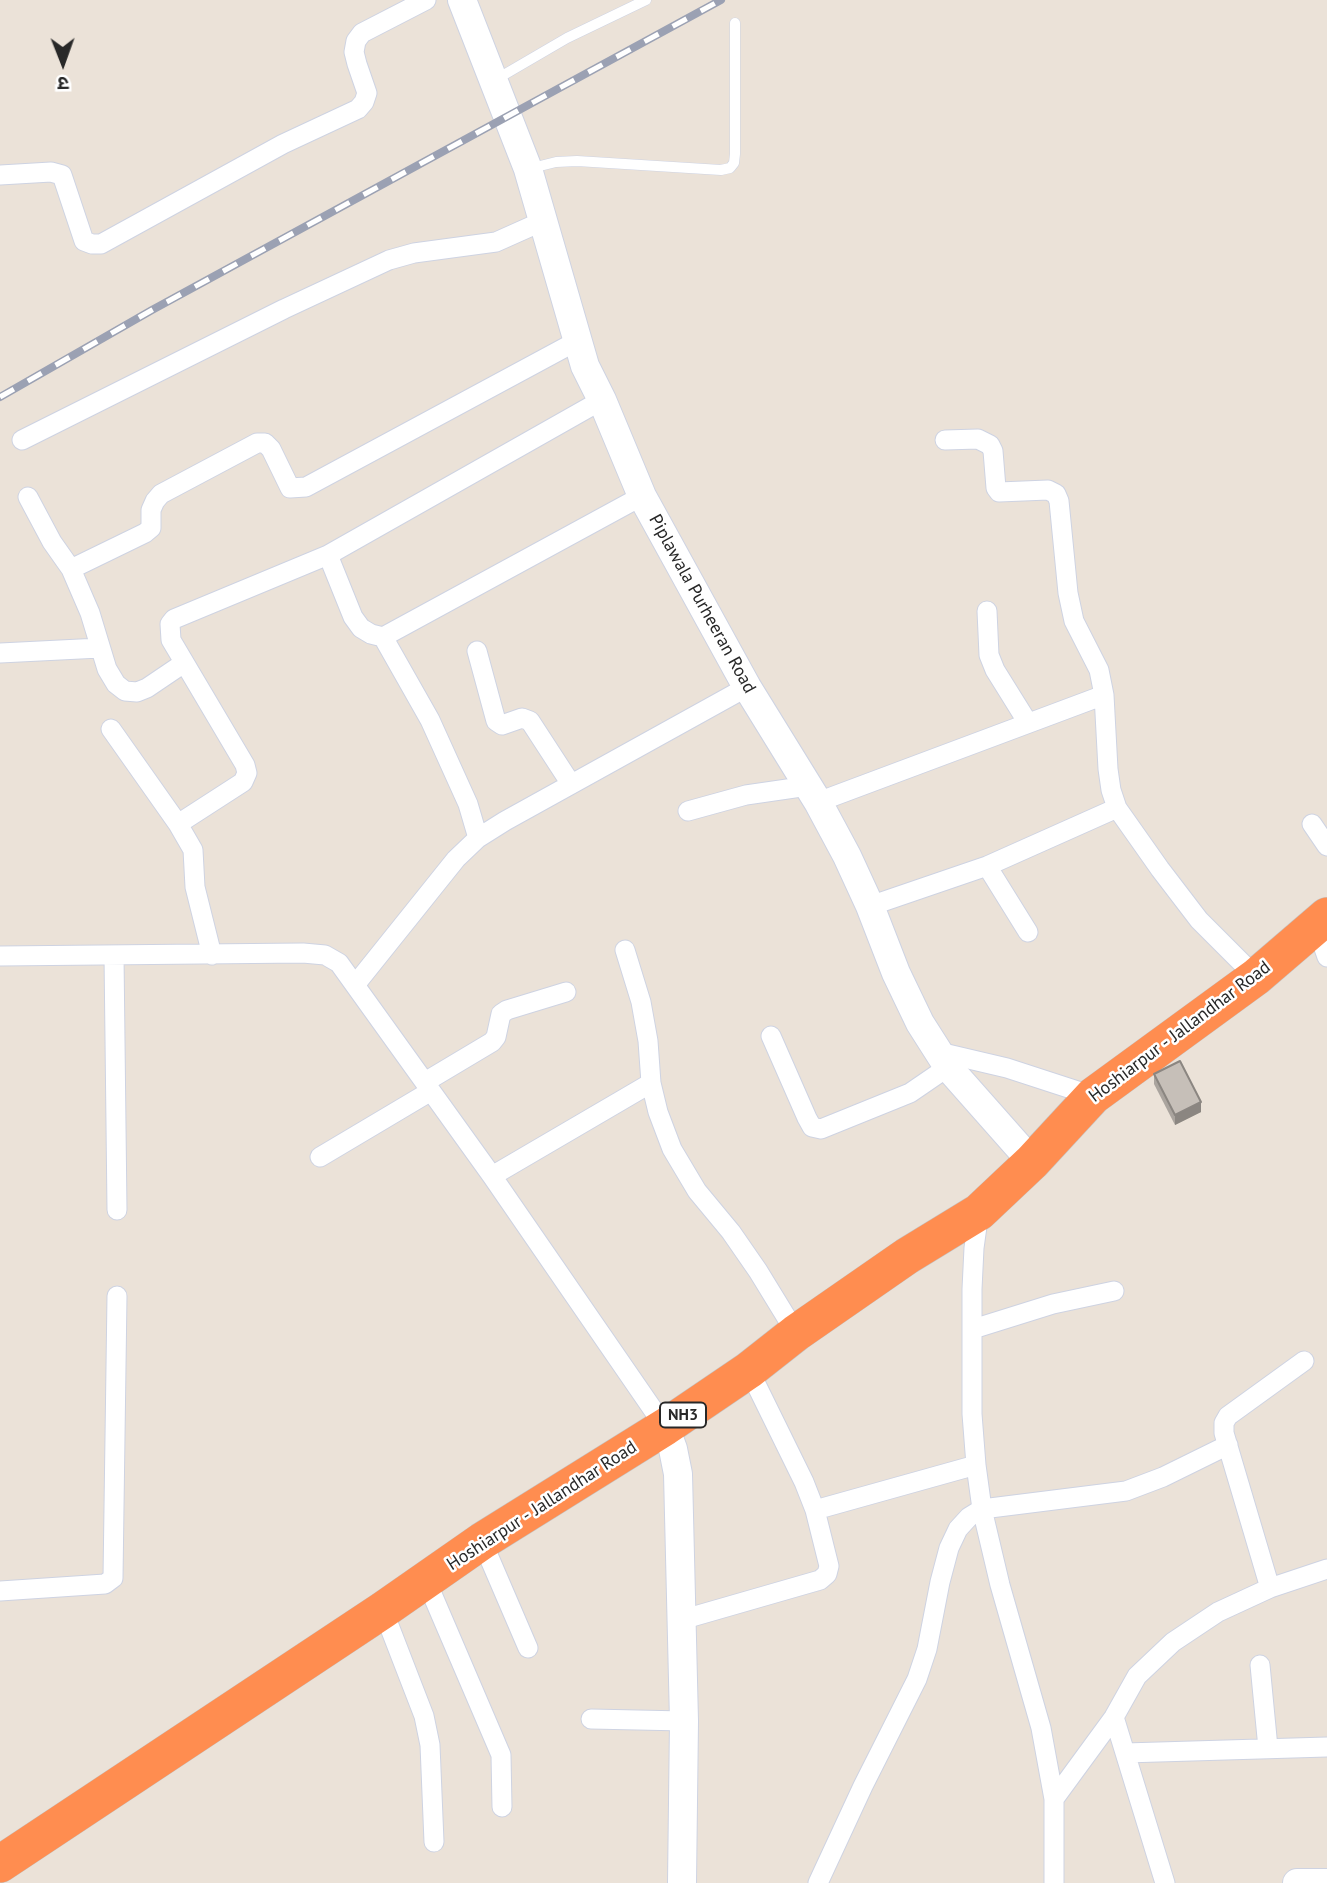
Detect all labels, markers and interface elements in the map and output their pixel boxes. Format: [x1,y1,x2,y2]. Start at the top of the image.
north arrow [28,28,98,98]
text: उ [58,72,69,96]
street label: Piplawala Purheeran Road [644,511,760,697]
street label: Hoshiarpur - Jallandhar Road [1085,957,1275,1107]
road number: NH3 [660,1402,706,1428]
street label: Hoshiarpur - Jallandhar Road [443,1437,641,1575]

